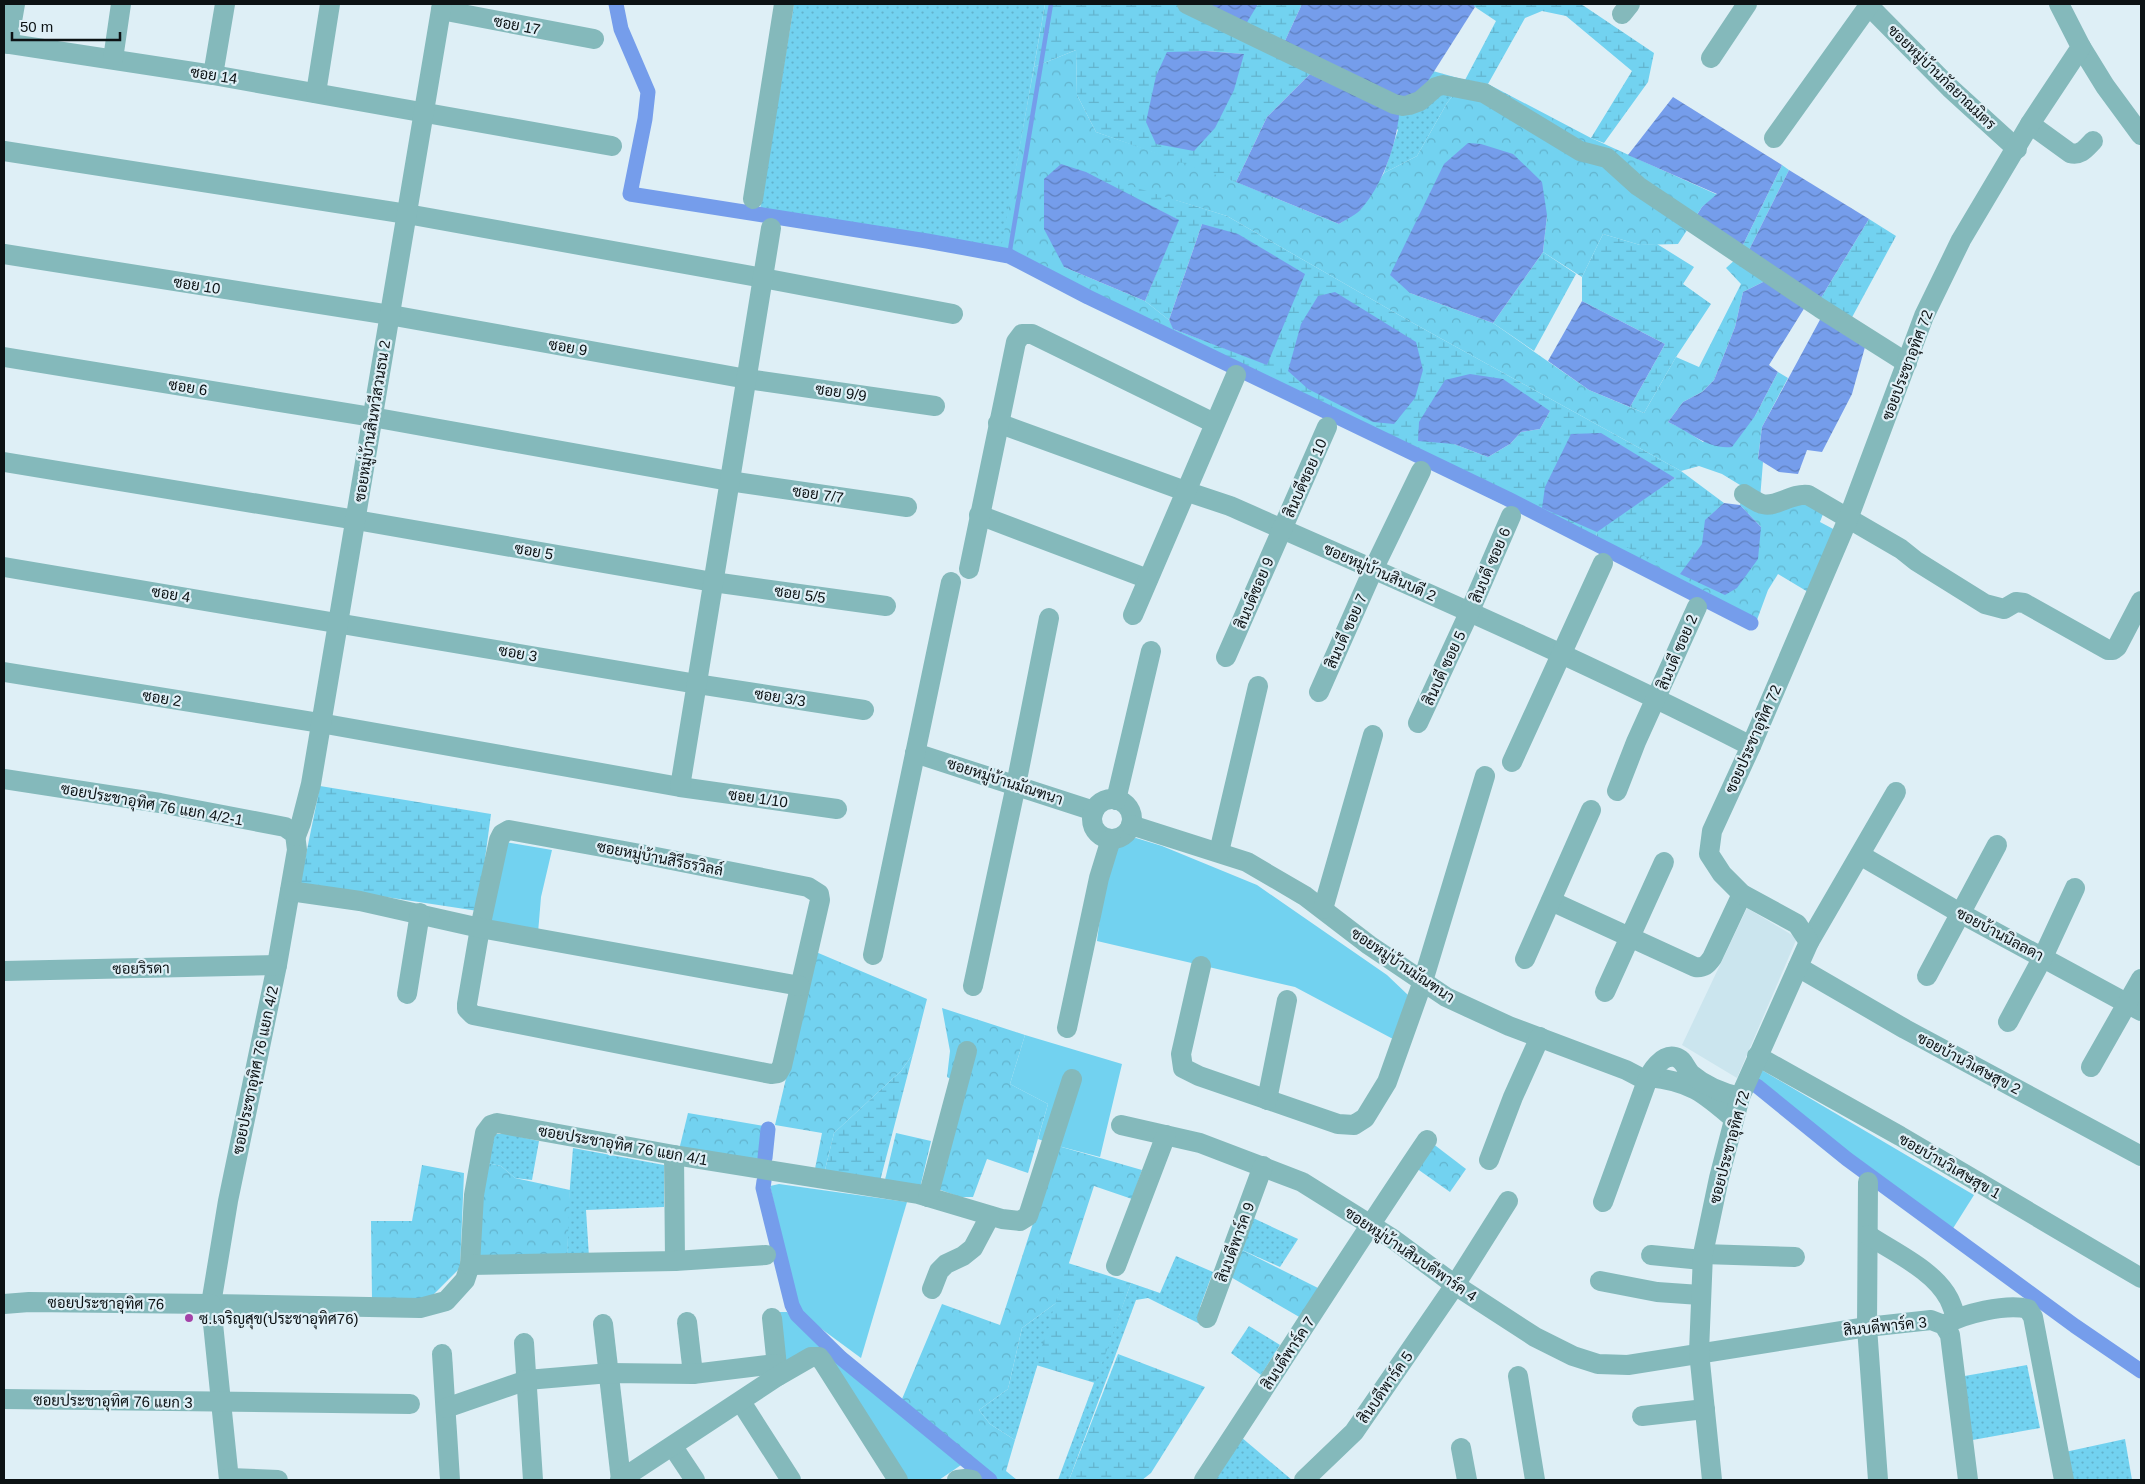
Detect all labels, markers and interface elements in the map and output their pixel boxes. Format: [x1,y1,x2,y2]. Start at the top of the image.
scale bar [12,10,120,42]
street label: ซอย 17 [492,12,542,38]
text: 50 m [20,18,53,35]
street label: ซอยหมู่บ้านกัลยาณมิตร [1883,20,2000,134]
street label: ซอย 14 [189,63,239,87]
street label: ซอย 10 [172,273,222,297]
street label: ซอยประชาอุทิศ 72 [1878,308,1939,424]
street label: ซอย 9 [547,335,589,359]
street label: ซอยหมู่บ้านสินทวีสวนธน 2 [350,339,395,504]
street label: ซอย 6 [167,376,209,398]
street label: ซอย 9/9 [814,380,868,404]
street label: สินบดีซอย 10 [1279,436,1330,520]
street label: ซอย 7/7 [791,482,845,506]
street label: สินบดี ซอย 6 [1466,524,1513,605]
street label: ซอย 5 [513,539,555,563]
street label: ซอยหมู่บ้านสินบดี 2 [1320,539,1439,606]
street label: สินบดีซอย 9 [1230,554,1277,631]
street label: ซอย 5/5 [773,582,827,606]
street label: ซอย 4 [150,583,192,605]
street label: สินบดี ซอย 7 [1321,591,1370,671]
street label: สินบดี ซอย 2 [1653,611,1700,692]
street label: สินบดี ซอย 5 [1418,628,1469,708]
street label: ซอย 3 [497,641,539,665]
street label: ซอยประชาอุทิศ 72 [1722,682,1787,797]
street label: ซอย 3/3 [753,685,807,709]
street label: ซอย 2 [141,687,183,709]
street label: ซอยหมู่บ้านมัณฑนา [944,753,1065,810]
street label: ซอยประชาอุทิศ 76 แยก 4/2-1 [59,780,245,831]
street label: ซอย 1/10 [727,785,789,811]
street label: ซอยหมู่บ้านสิรีธรวิลล์ [595,836,725,881]
street label: ซอยบ้านนิลลดา [1954,903,2047,964]
street label: ซอยหมู่บ้านมัณฑนา [1347,923,1458,1008]
street label: ซอยริรดา [112,959,170,977]
street label: ซอยประชาอุทิศ 76 แยก 4/2 [229,984,284,1156]
street label: ซอยบ้านวิเศษสุข 2 [1913,1028,2024,1100]
street label: ซอยประชาอุทิศ 72 [1706,1088,1755,1206]
street label: ซอยประชาอุทิศ 76 แยก 4/1 [536,1122,709,1171]
street label: ซอยบ้านวิเศษสุข 1 [1895,1129,2004,1205]
street label: สินบดีพาร์ค 9 [1212,1199,1257,1284]
street label: ซอยหมู่บ้านสินบดีพาร์ค 4 [1341,1203,1481,1306]
street label: ซอยประชาอุทิศ 76 [47,1293,164,1316]
place label: ซ.เจริญสุข(ประชาอุทิศ76) [199,1310,359,1330]
marker: ซ.เจริญสุข(ประชาอุทิศ76) [183,1312,195,1324]
street label: สินบดีพาร์ค 3 [1842,1312,1928,1339]
street label: สินบดีพาร์ค 7 [1257,1313,1318,1393]
street label: สินบดีพาร์ค 5 [1353,1347,1416,1426]
street label: ซอยประชาอุทิศ 76 แยก 3 [33,1391,193,1414]

